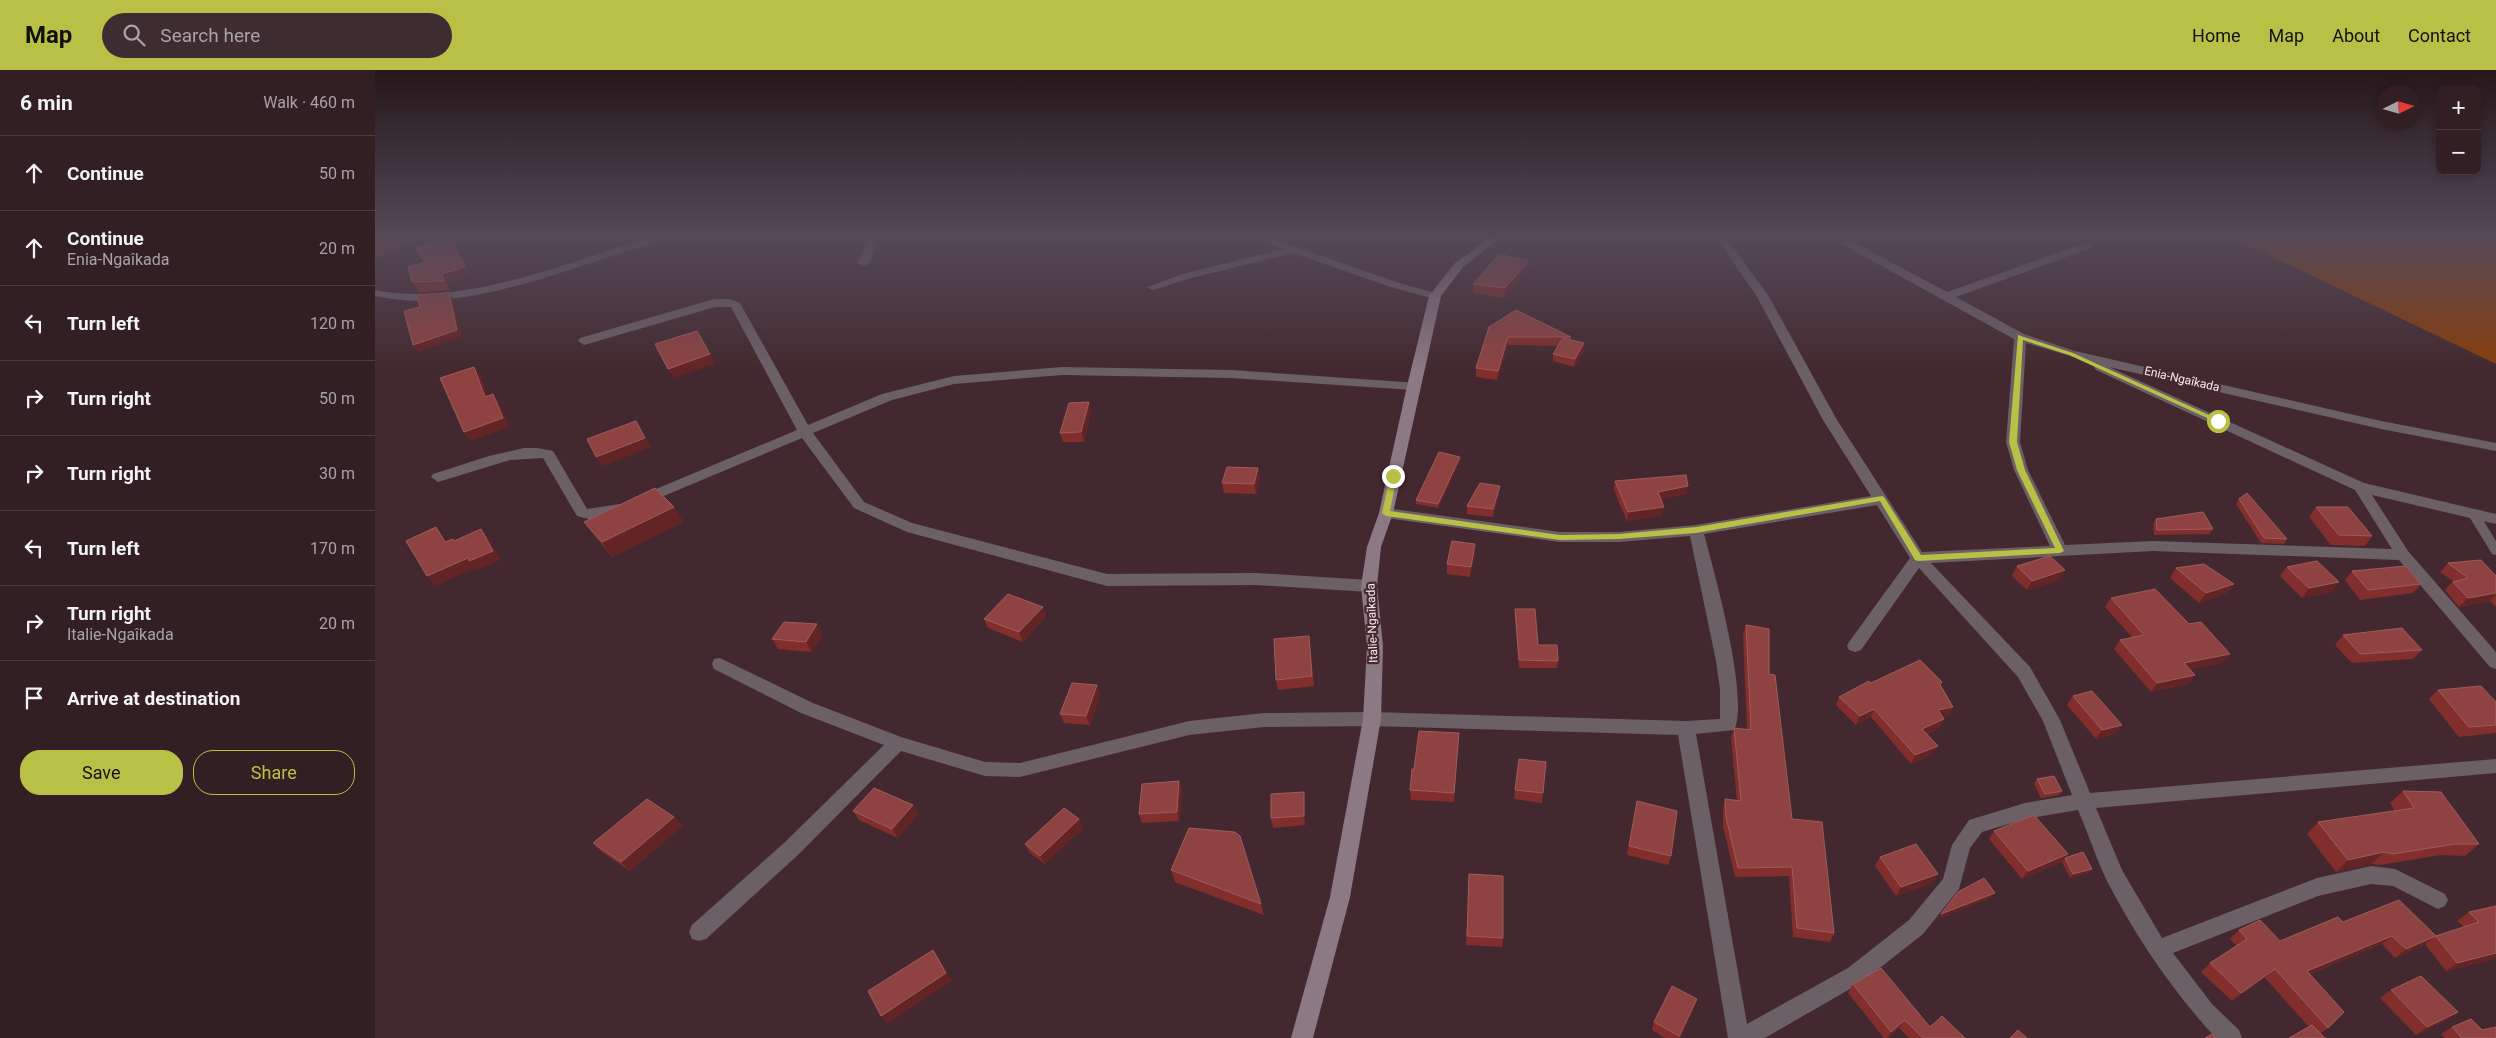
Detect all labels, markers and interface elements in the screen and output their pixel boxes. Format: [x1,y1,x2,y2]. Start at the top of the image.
search box [102,13,452,58]
text: Map [25,21,72,49]
icon: search [120,21,148,49]
text: Search here [160,24,260,47]
text: Home [2192,25,2241,46]
text: Map [2269,25,2304,46]
text: About [2332,25,2380,46]
text: Contact [2408,25,2471,46]
north arrow [2376,85,2421,130]
map controls [2436,85,2481,175]
button: + [2436,85,2481,130]
text: 6 min [20,91,73,115]
text: Walk · 460 m [263,93,355,112]
button: − [2436,130,2481,175]
icon: ahead [20,159,48,187]
text: Continue [67,162,144,185]
text: 50 m [319,164,355,183]
text: Continue [67,227,144,250]
icon: ahead [20,234,48,262]
text: 20 m [319,239,355,258]
text: Enia-Ngaîkada [67,250,170,269]
icon: left [20,309,48,337]
text: Turn left [67,312,140,335]
text: 120 m [310,314,355,333]
street label: Enia-Ngaîkada [2143,364,2221,394]
icon: right [20,384,48,412]
text: Turn right [67,387,151,410]
text: 50 m [319,389,355,408]
route start [2207,410,2230,433]
icon: right [20,459,48,487]
text: Turn right [67,462,151,485]
text: 30 m [319,464,355,483]
route end [1382,465,1405,488]
icon: left [20,534,48,562]
text: Turn left [67,537,140,560]
text: 170 m [310,539,355,558]
street label: Italie-Ngaîkada [1364,583,1380,663]
text: Turn right [67,602,151,625]
icon: right [20,609,48,637]
text: 20 m [319,614,355,633]
text: Italie-Ngaîkada [67,625,174,644]
icon: arrive [20,684,48,712]
text: Arrive at destination [67,687,240,710]
button: Save [20,750,183,795]
button: Share [193,750,355,795]

